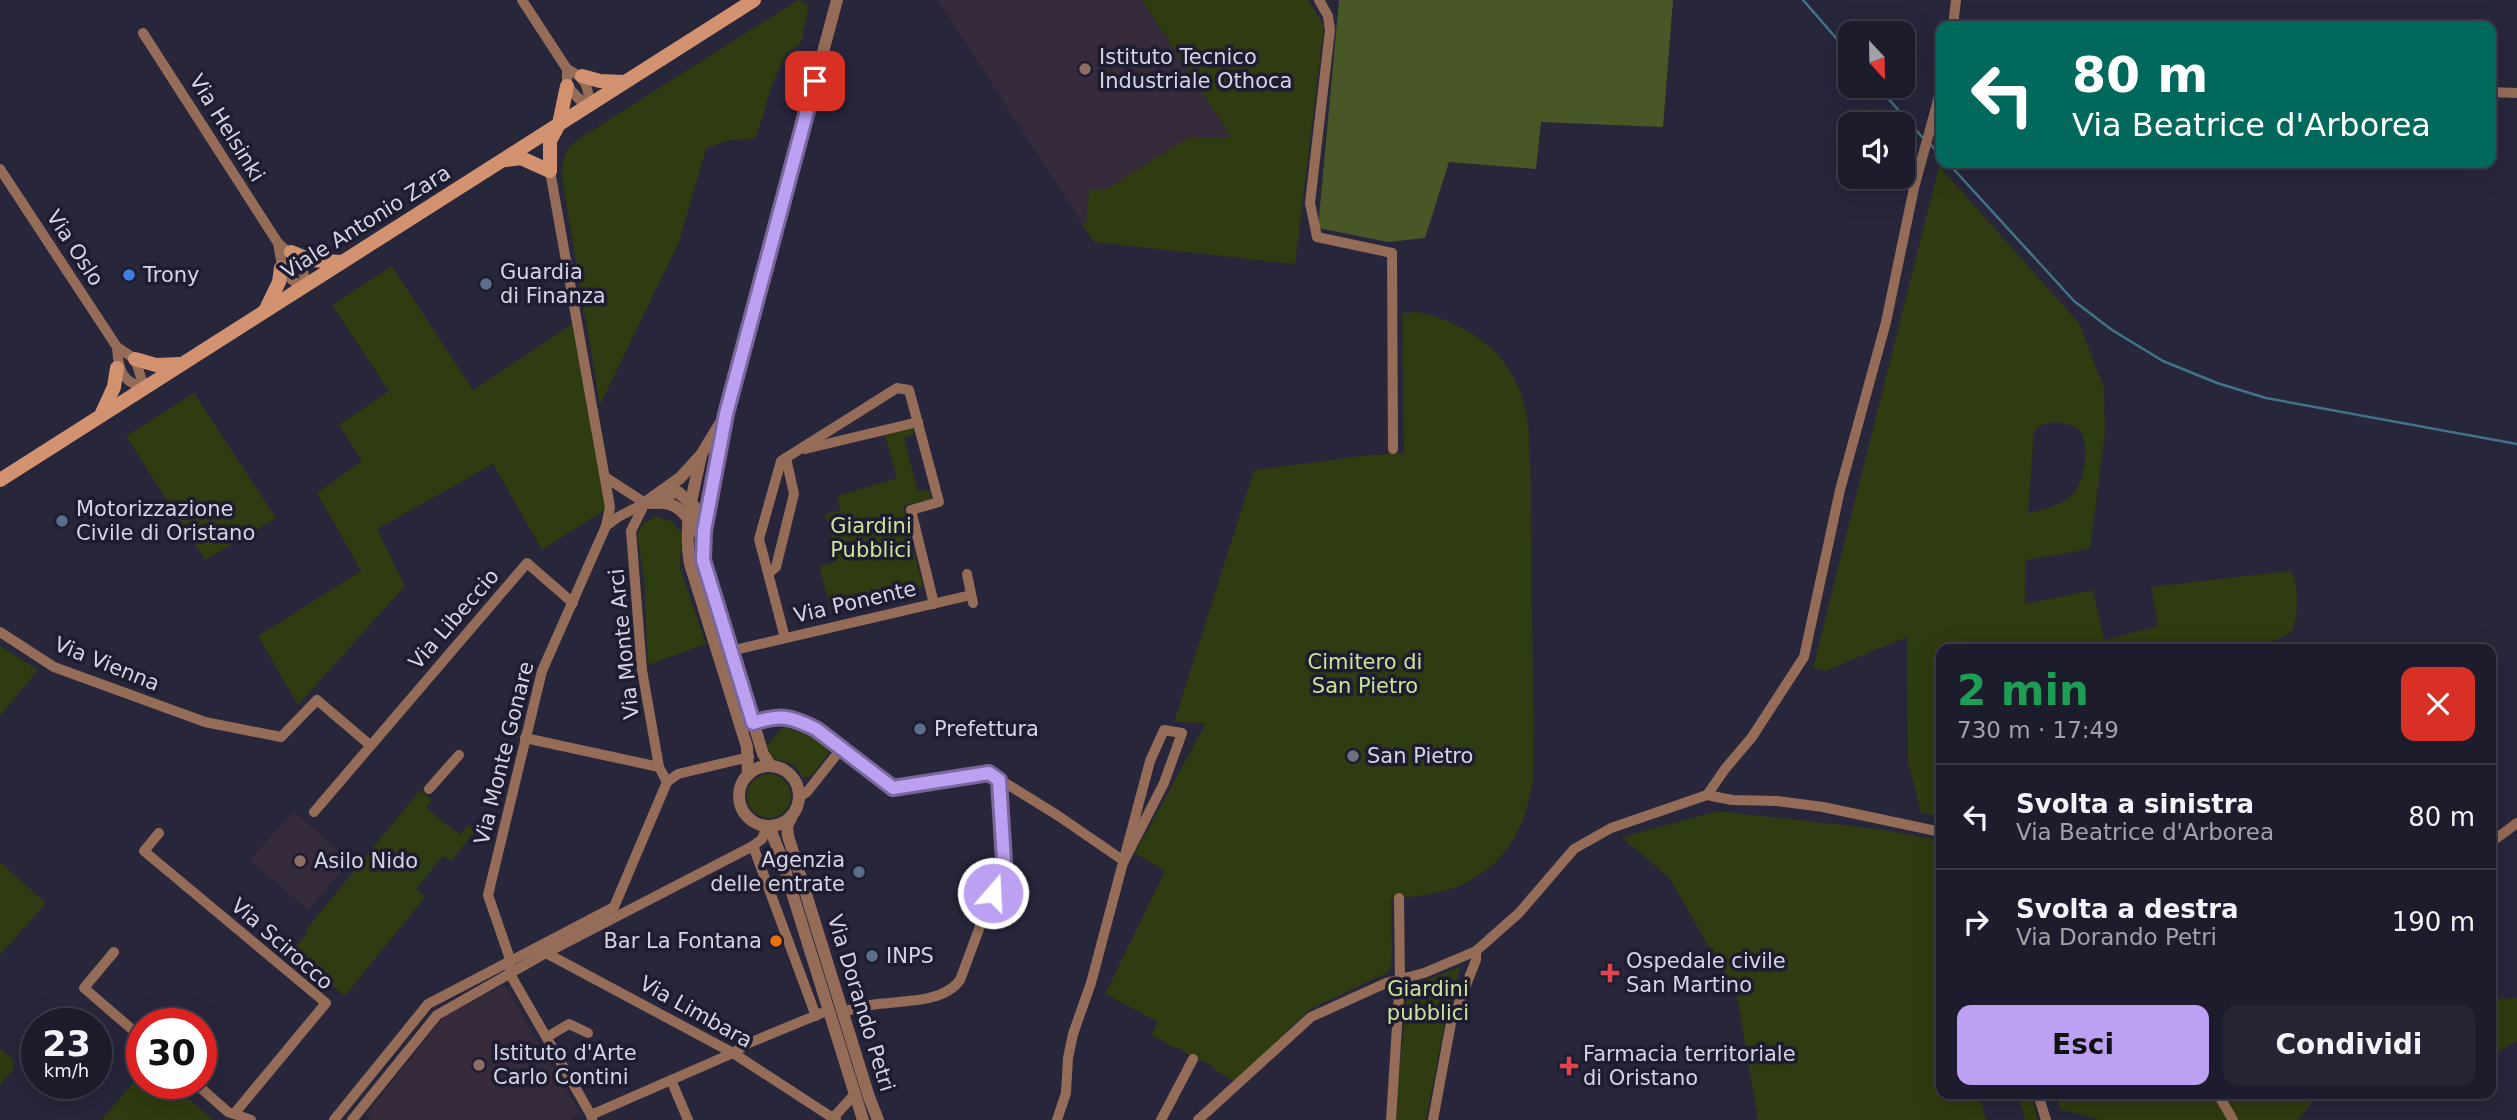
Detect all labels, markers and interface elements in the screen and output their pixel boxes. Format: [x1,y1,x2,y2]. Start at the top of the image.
north arrow [1838,21,1914,98]
map controls [1838,21,1915,189]
place label: Istituto Tecnico Industriale Othoca [1099,45,1292,93]
text: 80 m [2072,47,2208,104]
icon: left [1957,49,2048,140]
pin [785,51,845,111]
marker: Istituto Tecnico Industriale Othoca [1077,61,1093,77]
icon: arrive [796,62,834,100]
street label: Via Helsinki [185,70,269,186]
text: Via Beatrice d'Arborea [2072,106,2431,144]
button: sound [1838,112,1915,189]
street label: Viale Antonio Zara [277,160,455,284]
street label: Via Oslo [42,206,108,290]
place label: Guardia di Finanza [500,260,606,308]
place label: Trony [142,263,200,287]
marker: Trony [121,267,137,283]
marker: Guardia di Finanza [478,276,494,292]
place label: Motorizzazione Civile di Oristano [76,497,255,545]
marker: Motorizzazione Civile di Oristano [54,513,70,529]
park label: Giardini Pubblici [830,514,912,562]
street label: Via Libeccio [404,564,504,674]
street label: Via Monte Arci [604,568,644,720]
street label: Via Ponente [792,576,918,628]
street label: Via Vienna [51,632,163,696]
park label: Cimitero di San Pietro [1308,650,1422,698]
street label: Via Monte Gonare [470,659,538,847]
text: 2 min [1957,666,2089,715]
button: close [2401,667,2475,741]
place label: Prefettura [934,717,1039,741]
text: 730 m · 17:49 [1957,717,2119,743]
marker: Prefettura [912,721,928,737]
place label: San Pietro [1367,744,1473,768]
marker: San Pietro [1345,748,1361,764]
text: Svolta a sinistra [2016,789,2254,819]
icon: left [1957,798,1995,836]
text: 80 m [2408,802,2475,832]
text: Via Beatrice d'Arborea [2016,819,2274,845]
place label: Agenzia delle entrate [710,848,845,896]
place label: Asilo Nido [314,849,418,873]
marker: Asilo Nido [292,853,308,869]
position arrow [956,856,1030,930]
marker: Agenzia delle entrate [851,864,867,880]
street label: Via Scirocco [226,893,338,995]
text: Svolta a destra [2016,894,2239,924]
icon: right [1957,903,1995,941]
text: 190 m [2392,907,2475,937]
street label: Via Dorando Petri [823,912,899,1094]
text: Via Dorando Petri [2016,924,2217,950]
place label: Bar La Fontana [603,929,762,953]
marker: Bar La Fontana [768,933,784,949]
place label: INPS [886,944,934,968]
marker: INPS [864,948,880,964]
place label: Ospedale civile San Martino [1626,949,1786,997]
marker: Ospedale civile San Martino [1600,963,1620,983]
street label: Via Limbara [636,971,756,1053]
park label: Giardini pubblici [1387,977,1469,1025]
button: Esci [1957,1005,2209,1085]
button: Condividi [2223,1005,2475,1085]
speed limit sign: 30 [126,1008,217,1099]
text: 23 [42,1024,91,1064]
place label: Istituto d'Arte Carlo Contini [493,1041,637,1089]
place label: Farmacia territoriale di Oristano [1583,1042,1796,1090]
marker: Istituto d'Arte Carlo Contini [471,1057,487,1073]
marker: Farmacia territoriale di Oristano [1561,1058,1577,1074]
text: km/h [44,1060,89,1081]

